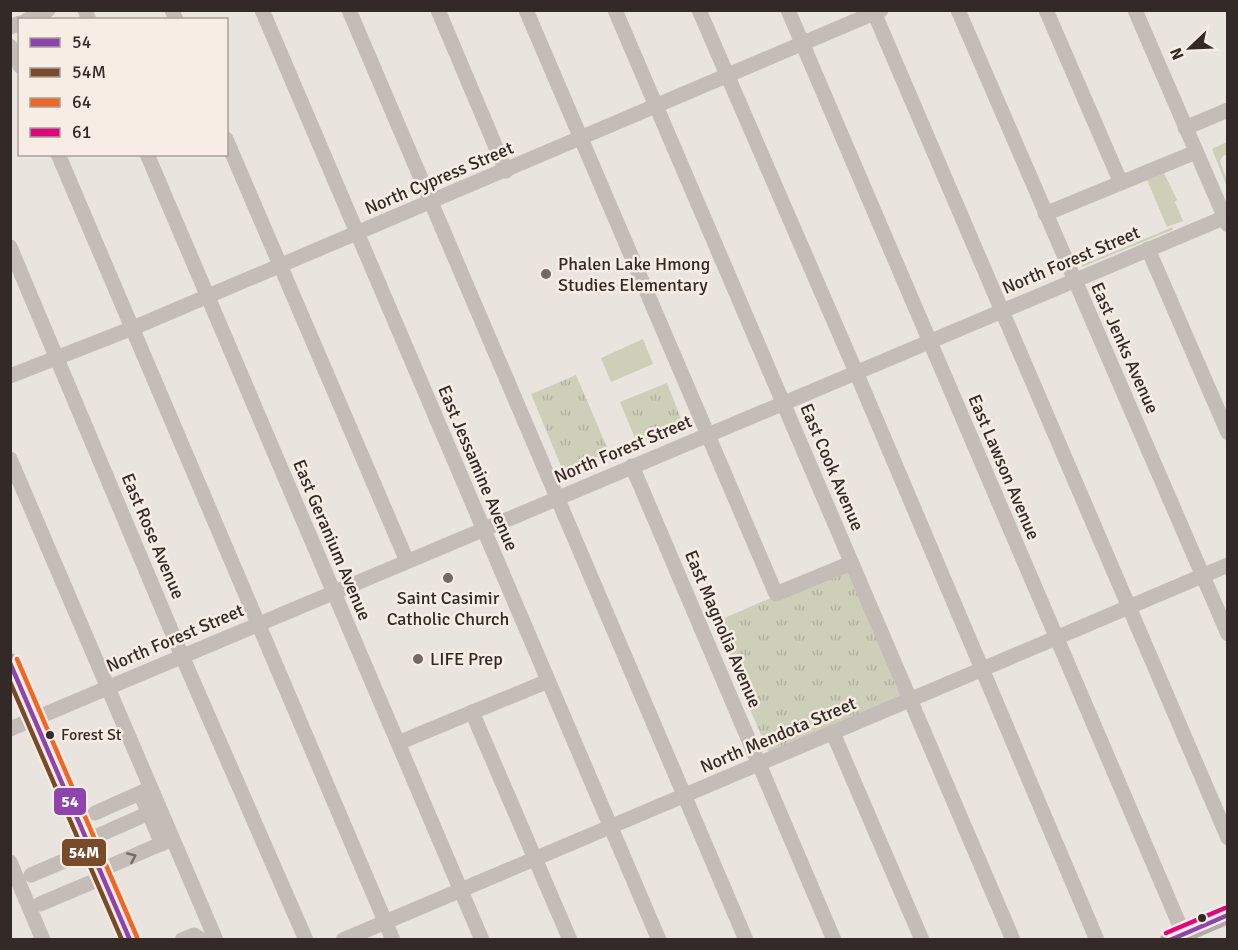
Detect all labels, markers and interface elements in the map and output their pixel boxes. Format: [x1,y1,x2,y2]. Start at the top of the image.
legend [18,18,228,156]
north arrow [1160,18,1220,78]
text: 54 [72,31,92,53]
text: N [1166,44,1188,63]
text: 54M [72,61,106,83]
text: 64 [72,91,92,113]
text: 61 [72,121,91,143]
street label: North Cypress Street [361,137,517,219]
street label: North Forest Street [999,221,1143,299]
place label: Phalen Lake Hmong Studies Elementary [558,253,710,296]
marker: Phalen Lake Hmong Studies Elementary [539,267,553,281]
street label: East Jenks Avenue [1086,279,1164,417]
street label: East Jessamine Avenue [433,382,523,554]
street label: East Lawson Avenue [963,391,1045,543]
street label: East Cook Avenue [795,400,869,534]
street label: North Forest Street [551,410,695,488]
street label: East Geranium Avenue [288,456,376,624]
street label: East Rose Avenue [117,470,189,602]
street label: East Magnolia Avenue [680,547,766,711]
marker: Saint Casimir Catholic Church [441,571,455,585]
place label: Saint Casimir Catholic Church [387,587,509,630]
street label: North Forest Street [103,599,247,677]
place label: LIFE Prep [430,648,503,670]
marker: LIFE Prep [411,652,425,666]
street label: North Mendota Street [697,692,859,778]
place label: Forest St [61,725,122,745]
marker: Forest St [44,729,56,741]
line badge: 54 [53,787,87,816]
text: 54 [61,792,79,812]
line badge: 54M [61,838,107,867]
text: 54M [69,843,99,863]
one-way arrow [125,852,136,864]
unlabelled marker [1196,912,1208,924]

